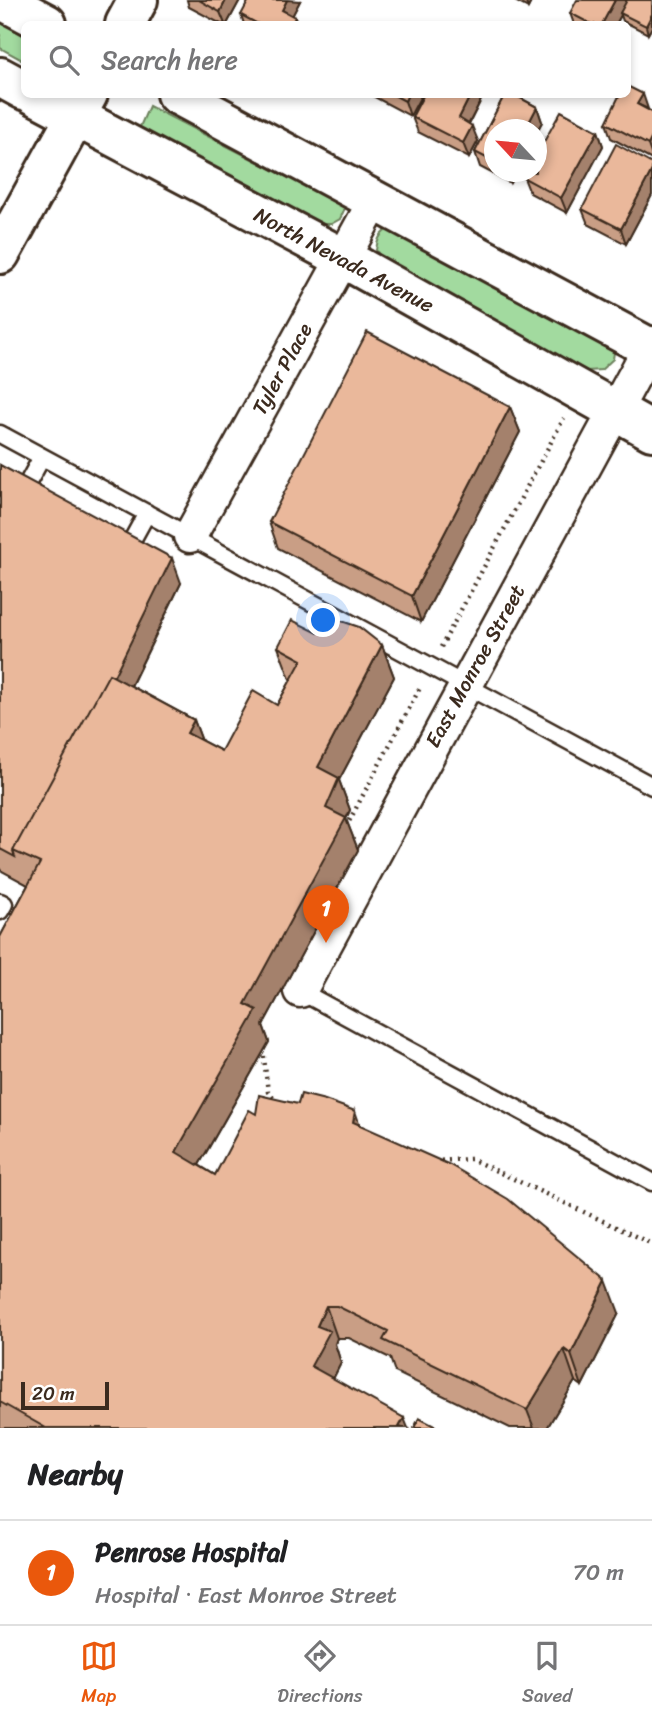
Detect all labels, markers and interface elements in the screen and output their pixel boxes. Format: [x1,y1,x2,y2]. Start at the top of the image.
search box [21,21,631,98]
text: Search here [101,37,238,83]
icon: search [45,41,83,79]
north arrow [484,119,547,182]
street label: North Nevada Avenue [247,196,441,324]
street label: Tyler Place [241,316,323,422]
street label: East Monroe Street [414,577,536,755]
your location [306,603,340,637]
pin: 1 [303,885,349,943]
text: 20 m [32,1377,75,1410]
scale bar [21,1379,108,1411]
text: Nearby [28,1447,123,1501]
text: Penrose Hospital [95,1529,287,1575]
text: 1 [46,1552,56,1593]
text: 70 m [573,1552,624,1593]
text: Hospital · East Monroe Street [95,1575,397,1616]
tab: Map [80,1637,118,1712]
tab: Directions [277,1637,363,1712]
tab: Saved [522,1637,572,1712]

